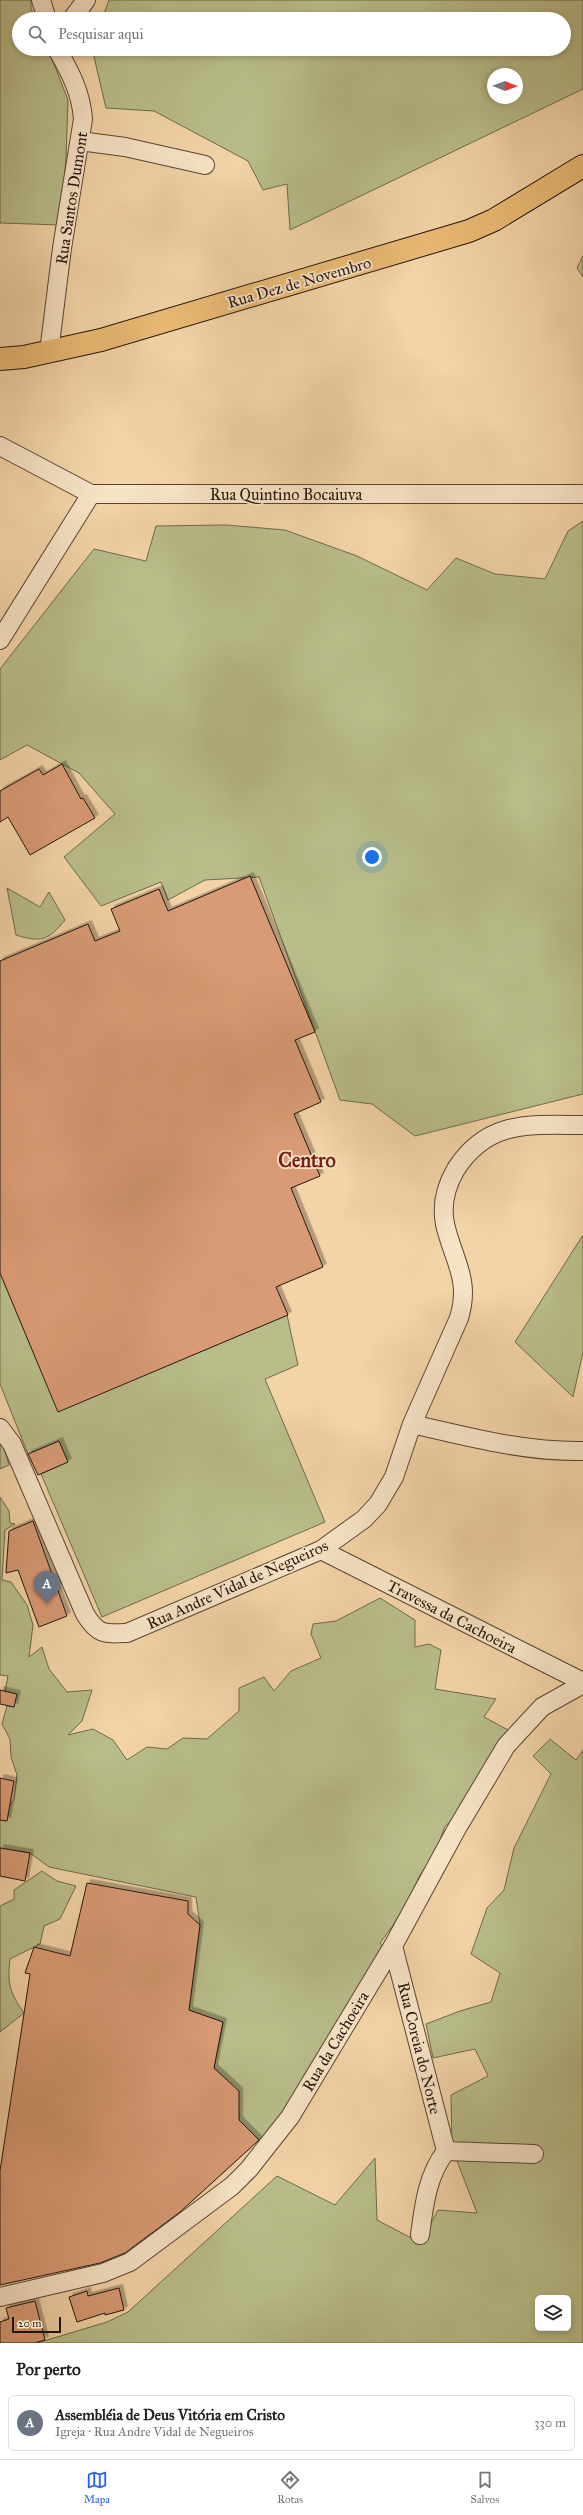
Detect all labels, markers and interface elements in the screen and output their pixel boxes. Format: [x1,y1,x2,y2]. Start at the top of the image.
search box [12,12,571,56]
icon: search [26,23,48,45]
text: Pesquisar aqui [58,25,144,43]
north arrow [487,68,523,104]
street label: Rua Santos Dumont [52,130,91,266]
street label: Rua Dez de Novembro [225,253,373,312]
street label: Rua Quintino Bocaiuva [210,485,362,504]
your location [362,847,382,867]
district label: Centro [278,1148,336,1172]
street label: Rua Andre Vidal de Negueiros [144,1536,331,1634]
pin: A [34,1571,60,1604]
street label: Travessa da Cachoeira [384,1576,520,1657]
street label: Rua Coreia do Norte [394,1980,445,2116]
street label: Rua da Cachoeira [298,1988,373,2095]
map controls [535,2295,571,2331]
button: layers [535,2295,571,2331]
scale bar [12,2315,61,2334]
text: 20 m [18,2317,41,2330]
text: Por perto [16,2359,81,2380]
text: Assembléia de Deus Vitória em Cristo [55,2406,285,2424]
text: A [26,2415,34,2431]
text: 330 m [534,2415,566,2431]
text: Igreja · Rua Andre Vidal de Negueiros [55,2424,254,2440]
tab: Mapa [84,2469,110,2506]
tab: Rotas [277,2469,303,2506]
tab: Salvos [471,2469,499,2506]

